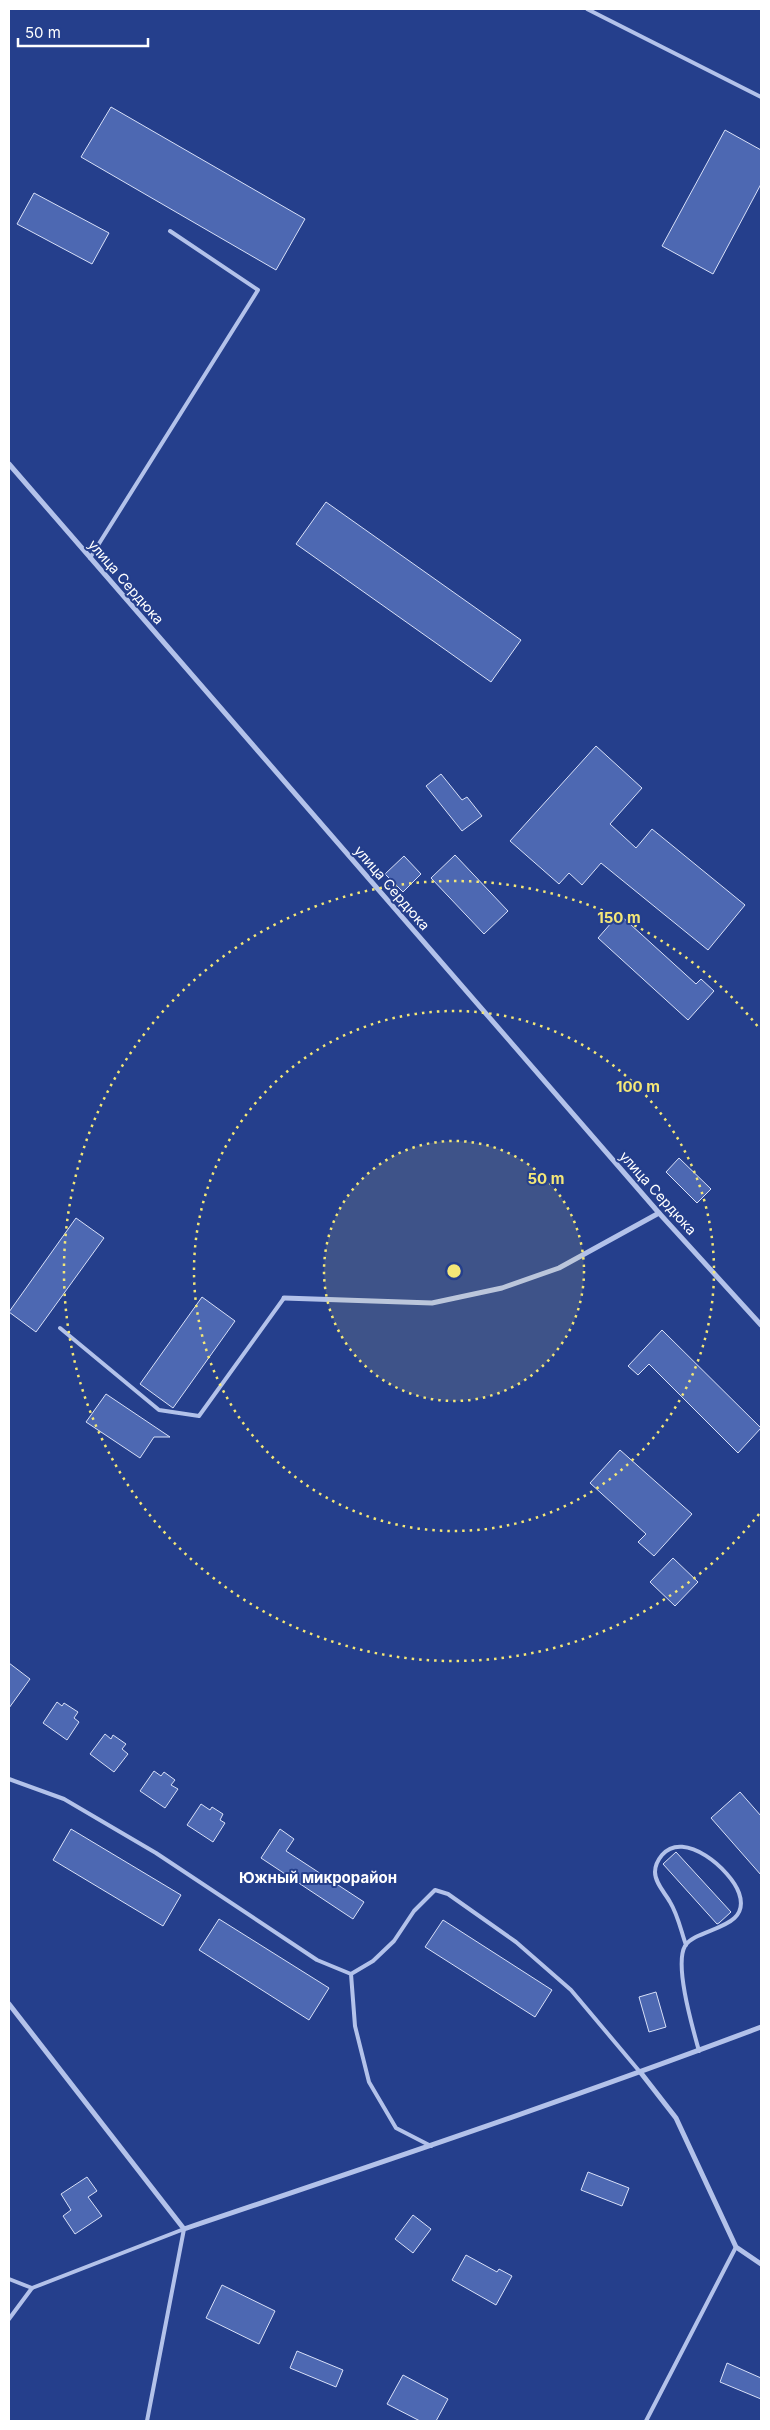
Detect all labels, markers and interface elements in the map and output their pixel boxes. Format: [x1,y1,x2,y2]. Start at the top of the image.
scale bar [18,15,148,47]
text: 50 m [25,23,61,42]
street label: улица Сердюка [85,536,168,628]
street label: улица Сердюка [351,842,434,934]
text: 150 m [597,908,641,927]
text: 100 m [616,1077,660,1096]
street label: улица Сердюка [616,1147,700,1238]
text: 50 m [528,1169,564,1188]
centre of rings [445,1262,463,1280]
district label: Южный микрорайон [239,1868,397,1887]

